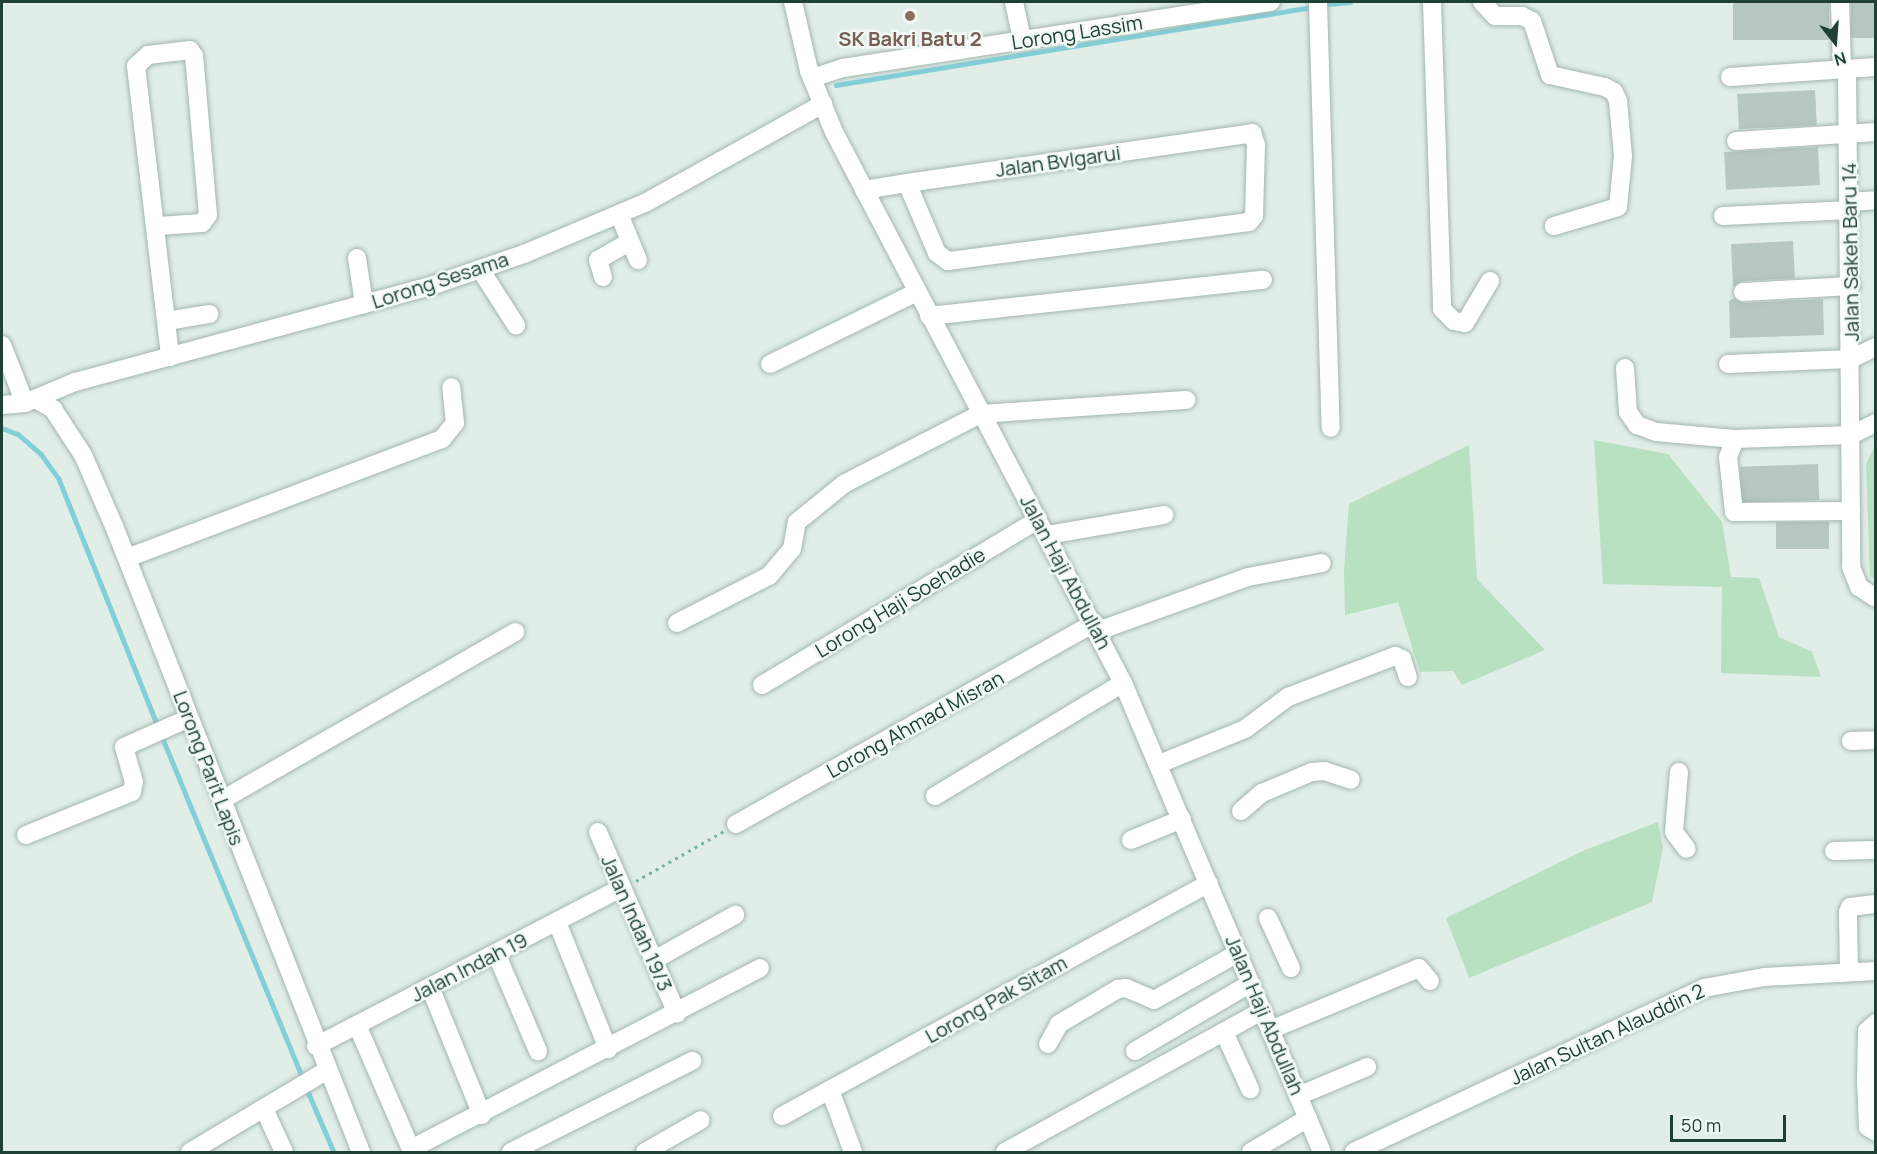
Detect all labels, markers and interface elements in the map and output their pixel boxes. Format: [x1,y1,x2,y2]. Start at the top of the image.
marker: SK Bakri Batu 2 [903,9,917,23]
street label: Lorong Lassim [1010,10,1144,54]
north arrow [1805,12,1865,72]
place label: SK Bakri Batu 2 [838,26,982,50]
text: N [1832,47,1849,71]
street label: Jalan Bvlgarui [994,140,1122,182]
street label: Jalan Sakeh Baru 14 [1836,162,1864,342]
street label: Lorong Sesama [369,247,511,313]
street label: Jalan Haji Abdullah [1015,491,1117,653]
street label: Lorong Haji Soehadie [811,542,989,662]
street label: Lorong Ahmad Misran [822,665,1008,783]
street label: Lorong Parit Lapis [168,687,250,849]
street label: Jalan Indah 19/3 [596,851,678,995]
street label: Jalan Indah 19 [407,927,531,1007]
street label: Jalan Haji Abdullah [1221,932,1309,1098]
street label: Lorong Pak Sitam [921,950,1071,1048]
street label: Jalan Sultan Alauddin 2 [1506,978,1708,1090]
scale bar [1673,1103,1788,1141]
text: 50 m [1681,1113,1721,1137]

